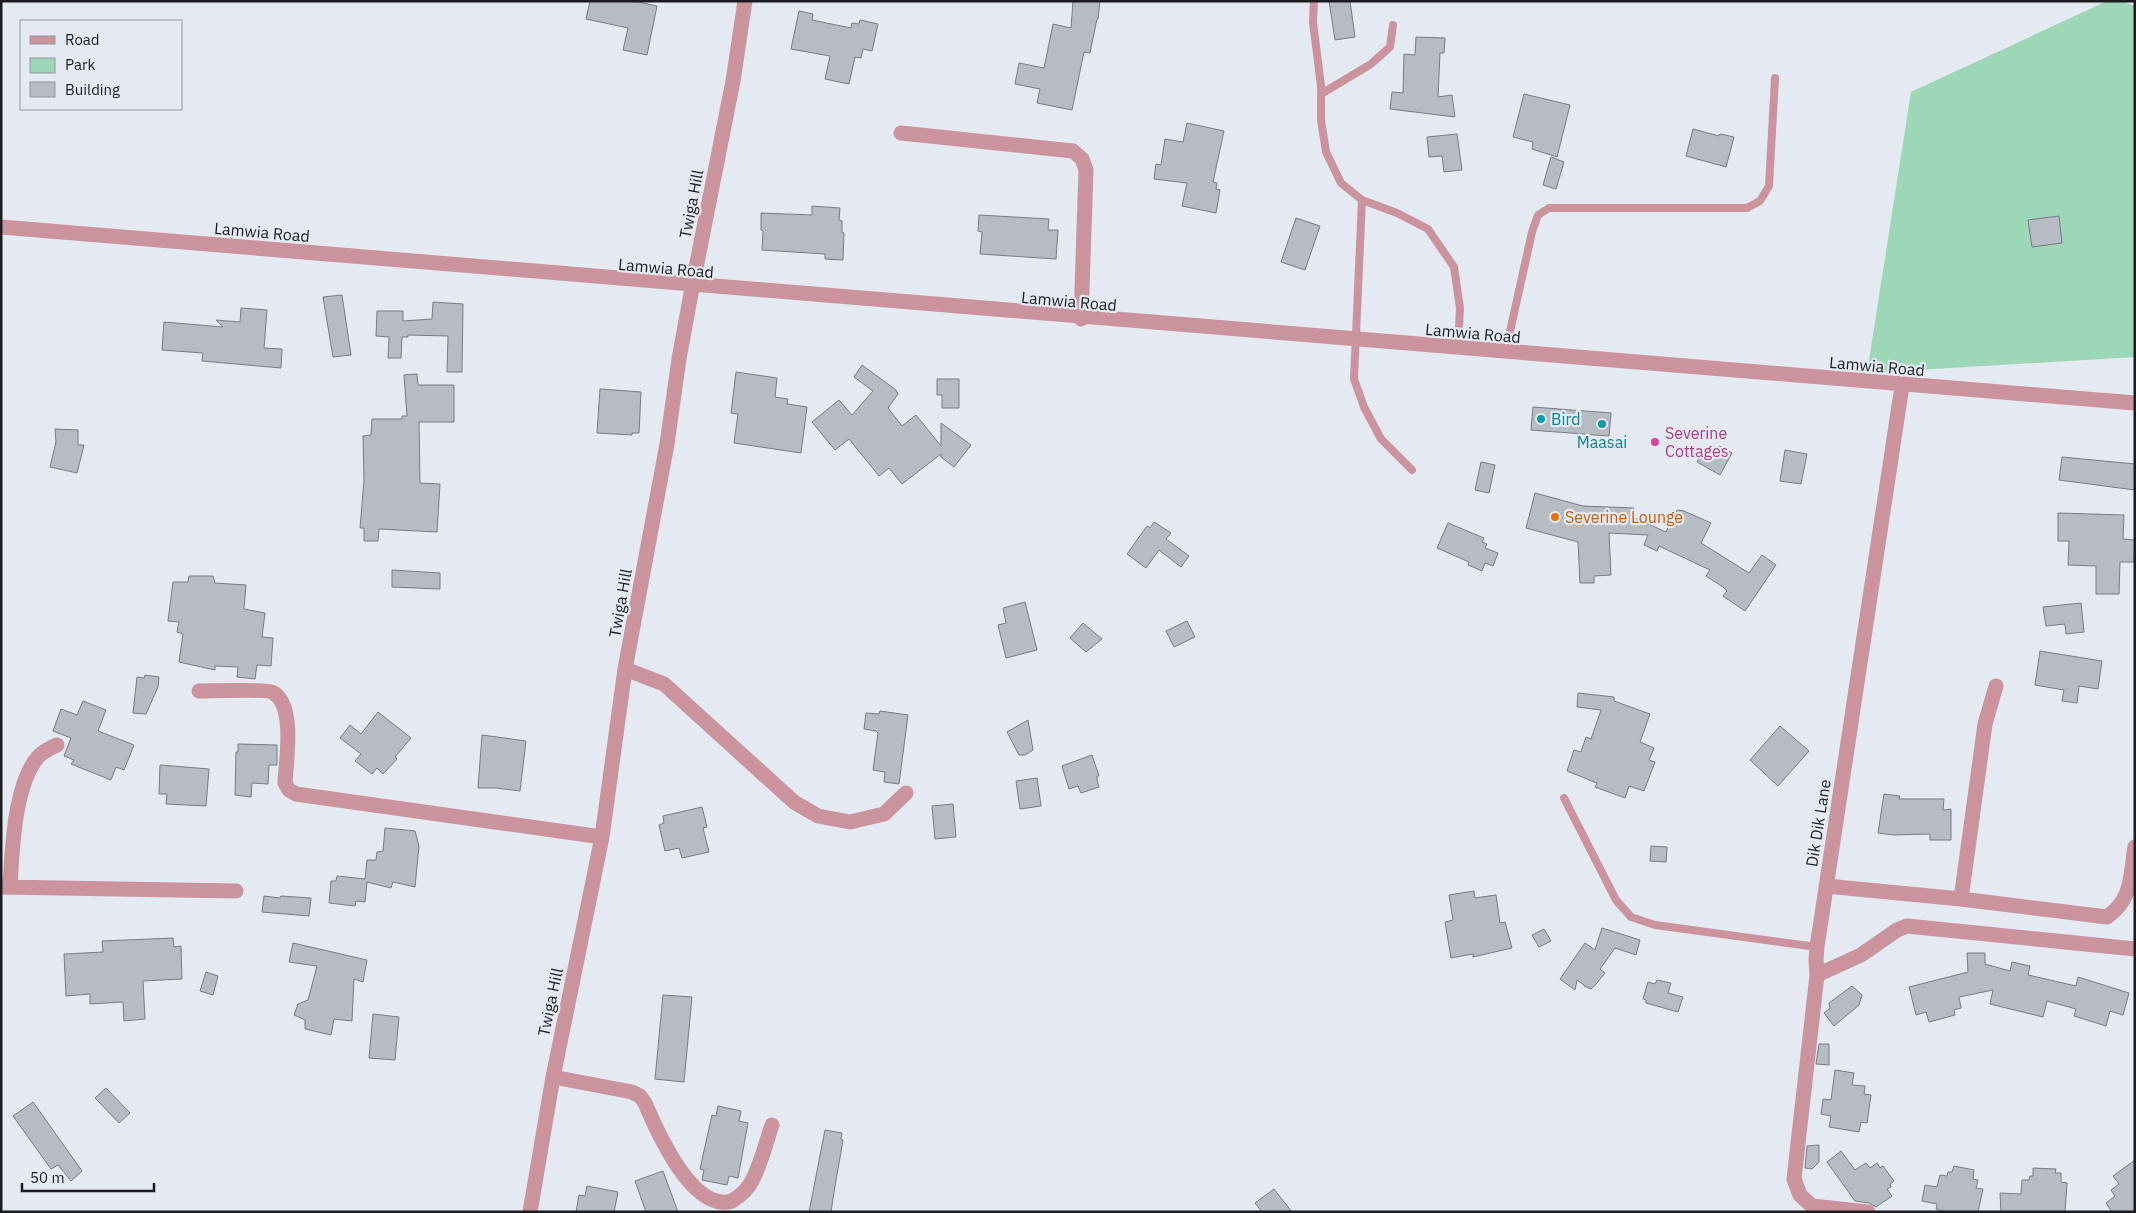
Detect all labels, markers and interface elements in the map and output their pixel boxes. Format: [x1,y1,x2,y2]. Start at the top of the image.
legend [20,20,182,110]
text: Road [65,30,100,49]
text: Park [65,55,95,74]
text: Building [65,80,120,99]
street label: Twiga Hill [675,168,707,240]
street label: Lamwia Road [213,218,311,246]
street label: Lamwia Road [617,254,715,282]
street label: Lamwia Road [1020,287,1118,315]
street label: Lamwia Road [1424,319,1522,347]
street label: Lamwia Road [1828,352,1926,380]
place label: Bird [1551,409,1581,429]
marker: Bird [1535,413,1547,425]
marker: Maasai [1596,418,1608,430]
place label: Severine Cottages [1665,423,1728,461]
place label: Maasai [1577,432,1627,452]
marker: Severine Cottages [1649,436,1661,448]
place label: Severine Lounge [1565,507,1683,527]
marker: Severine Lounge [1549,511,1561,523]
street label: Twiga Hill [604,567,636,639]
street label: Dik Dik Lane [1801,778,1835,868]
street label: Twiga Hill [533,966,567,1038]
scale bar [22,1160,155,1192]
text: 50 m [30,1168,65,1187]

